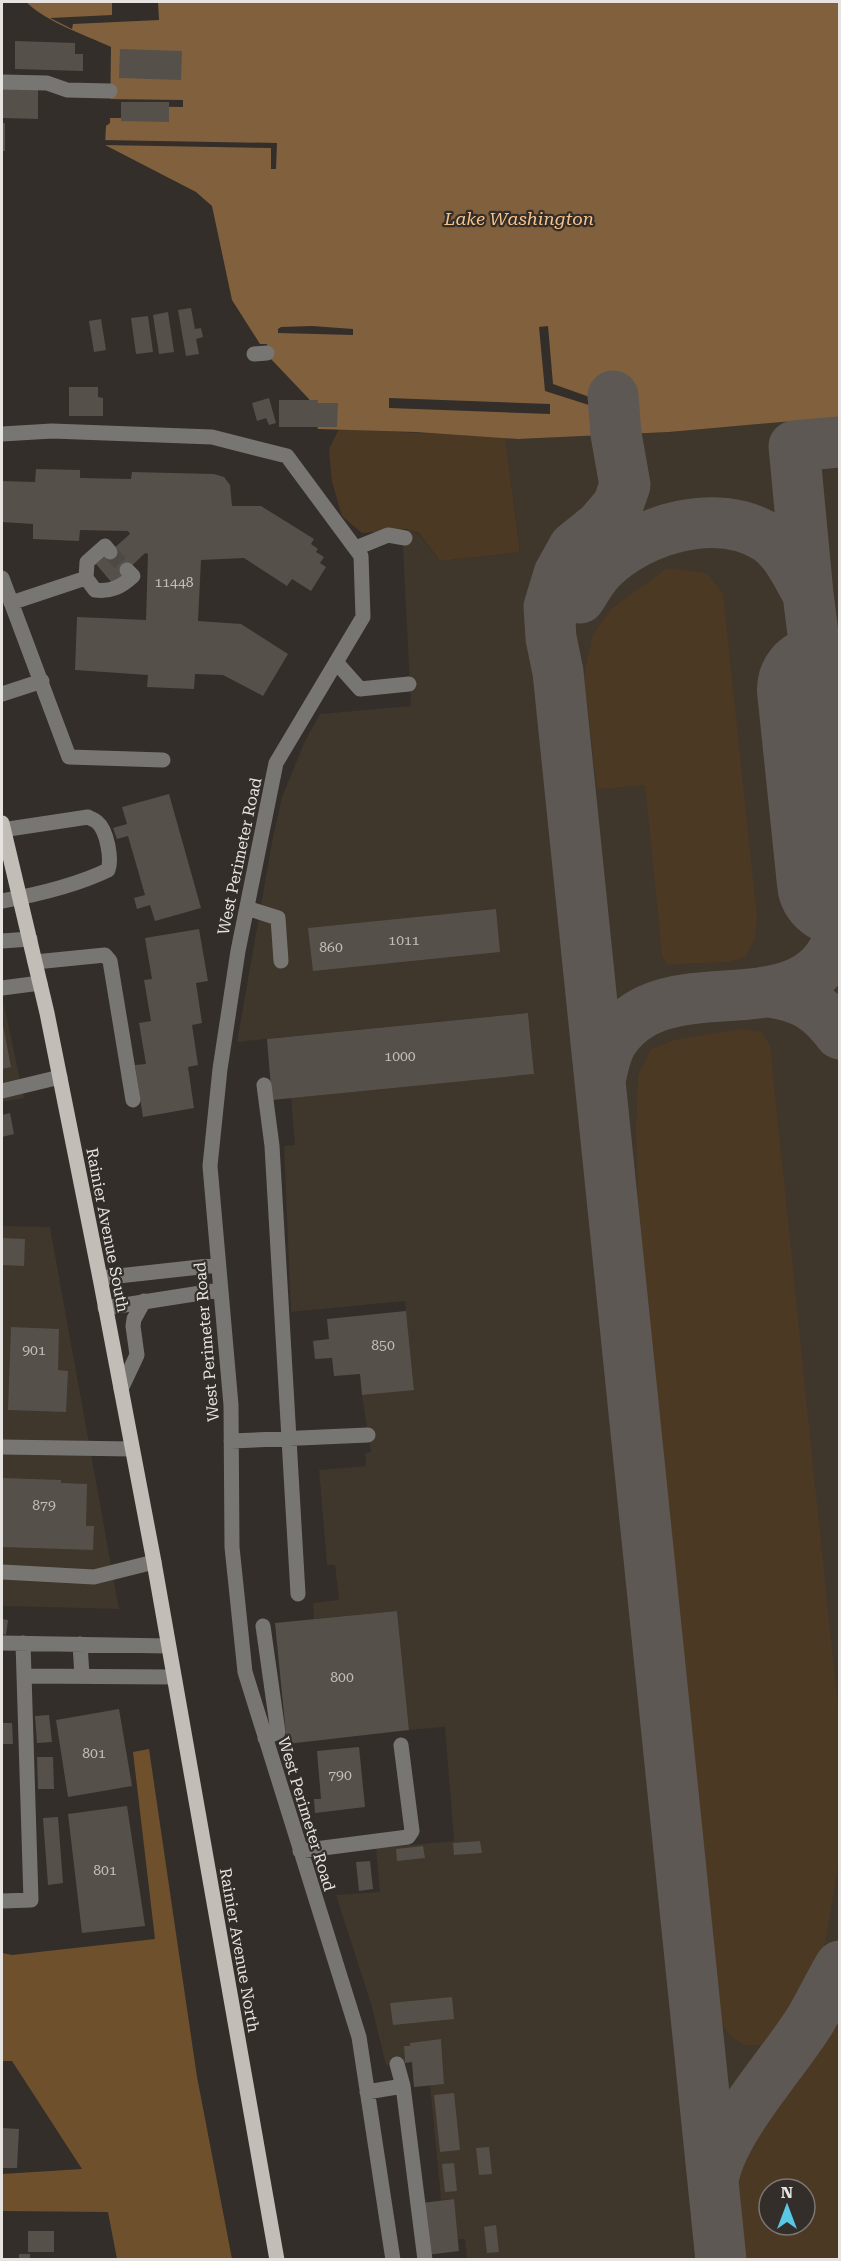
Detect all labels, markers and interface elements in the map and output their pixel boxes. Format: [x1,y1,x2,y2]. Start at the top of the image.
water label: Lake Washington [443,208,594,229]
house number: 11448 [154,574,194,590]
street label: West Perimeter Road [214,776,265,936]
house number: 1011 [388,932,420,948]
house number: 860 [319,939,343,955]
house number: 1000 [384,1048,416,1064]
street label: Rainier Avenue South [82,1146,133,1314]
street label: West Perimeter Road [190,1261,223,1423]
house number: 850 [371,1337,395,1353]
house number: 901 [22,1342,46,1358]
house number: 879 [32,1497,56,1513]
house number: 800 [330,1669,354,1685]
street label: West Perimeter Road [274,1735,339,1894]
house number: 801 [82,1745,106,1761]
house number: 790 [328,1767,352,1783]
house number: 801 [93,1862,117,1878]
street label: Rainier Avenue North [216,1866,263,2034]
north arrow [757,2177,817,2237]
text: N [781,2183,793,2202]

